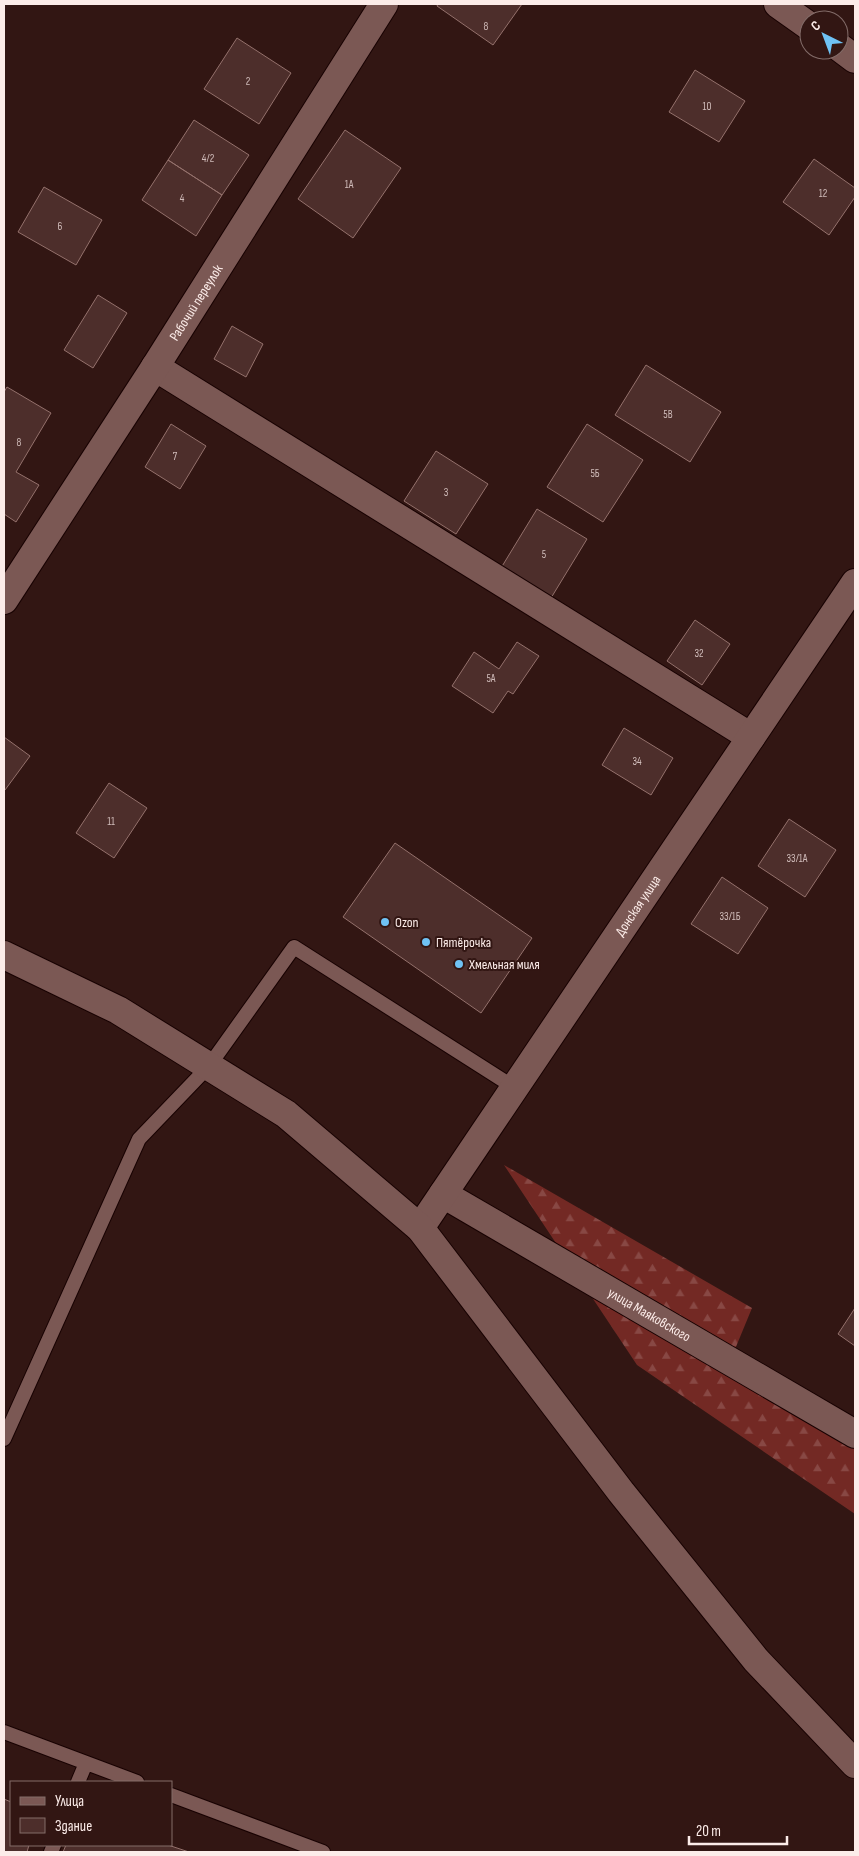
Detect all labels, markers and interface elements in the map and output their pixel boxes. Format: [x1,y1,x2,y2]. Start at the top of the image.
north arrow [799,10,849,60]
text: С [807,17,824,34]
house number: 8 [484,20,489,33]
house number: 2 [246,75,251,88]
house number: 10 [703,100,711,113]
house number: 4/2 [202,152,215,165]
house number: 1А [345,178,354,191]
house number: 12 [819,187,828,200]
house number: 4 [180,192,185,205]
house number: 6 [58,220,63,233]
street label: Рабочий переулок [165,261,226,344]
house number: 5В [663,408,673,421]
house number: 8 [17,436,22,449]
house number: 7 [173,450,178,463]
house number: 5Б [590,467,600,480]
house number: 3 [444,486,449,499]
house number: 5 [542,548,546,561]
house number: 32 [694,647,704,660]
house number: 5А [486,672,496,685]
house number: 34 [632,755,642,768]
house number: 11 [107,815,115,828]
house number: 33/1А [786,852,808,865]
street label: Донская улица [611,872,664,939]
house number: 33/1Б [719,910,741,923]
place label: Ozon [395,914,419,931]
marker: Ozon [379,916,391,928]
place label: Пятёрочка [436,934,491,951]
marker: Пятёрочка [420,936,432,948]
place label: Хмельная миля [468,956,540,973]
marker: Хмельная миля [453,958,465,970]
street label: улица Маяковского [605,1284,694,1345]
legend [10,1781,172,1846]
text: Улица [55,1792,84,1811]
scale bar [689,1814,786,1846]
text: Здание [55,1817,92,1836]
text: 20 m [696,1822,721,1841]

